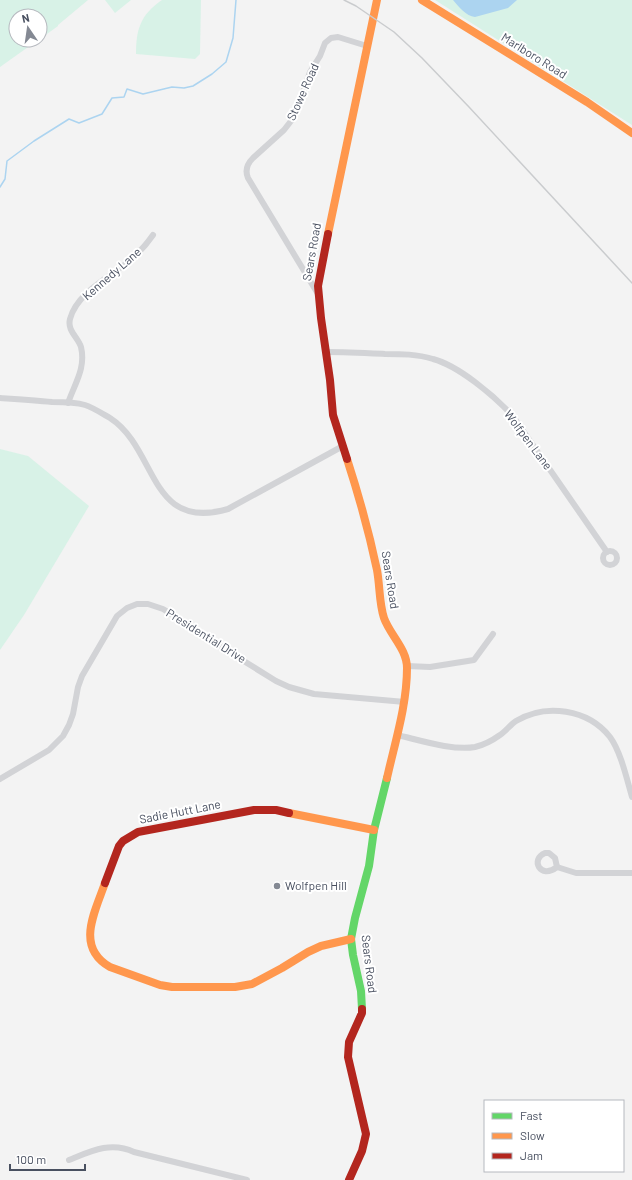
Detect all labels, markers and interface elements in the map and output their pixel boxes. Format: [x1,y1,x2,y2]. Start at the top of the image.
north arrow [8,8,48,48]
text: N [21,11,31,25]
street label: Marlboro Road [499,29,570,81]
street label: Stowe Road [283,61,321,122]
street label: Sears Road [299,222,323,282]
street label: Kennedy Lane [79,244,143,302]
street label: Wolfpen Lane [502,407,556,472]
street label: Sears Road [379,550,402,610]
street label: Presidential Drive [164,605,249,665]
street label: Sadie Hutt Lane [138,796,222,826]
place label: Wolfpen Hill [285,878,347,892]
marker: Wolfpen Hill [272,881,282,891]
street label: Sears Road [359,934,381,994]
legend [484,1100,624,1172]
text: Fast [520,1108,543,1122]
text: Slow [520,1128,545,1142]
scale bar [10,1146,85,1172]
text: Jam [520,1148,543,1162]
text: 100 m [16,1152,46,1166]

